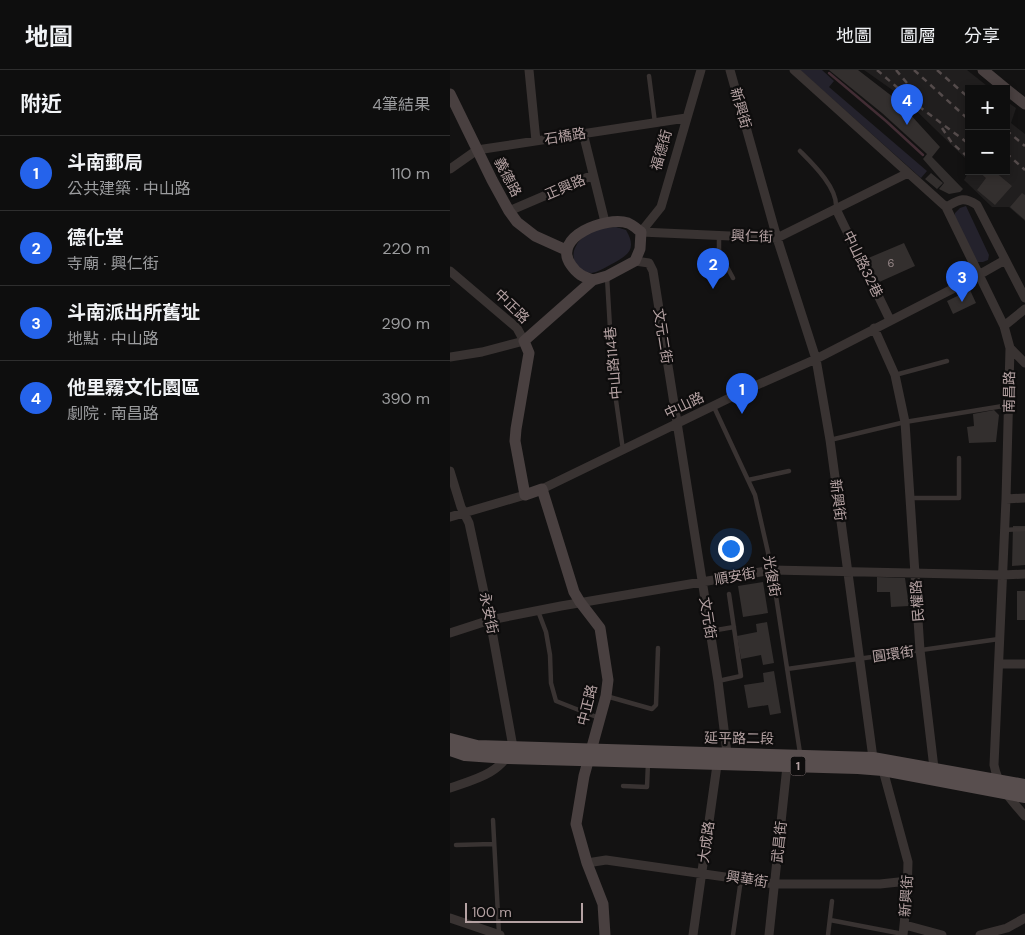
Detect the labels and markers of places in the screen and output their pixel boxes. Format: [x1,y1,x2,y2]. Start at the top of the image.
pin: 4 [891,84,923,125]
pin: 2 [697,248,729,289]
pin: 3 [946,261,978,302]
pin: 1 [726,373,758,414]

